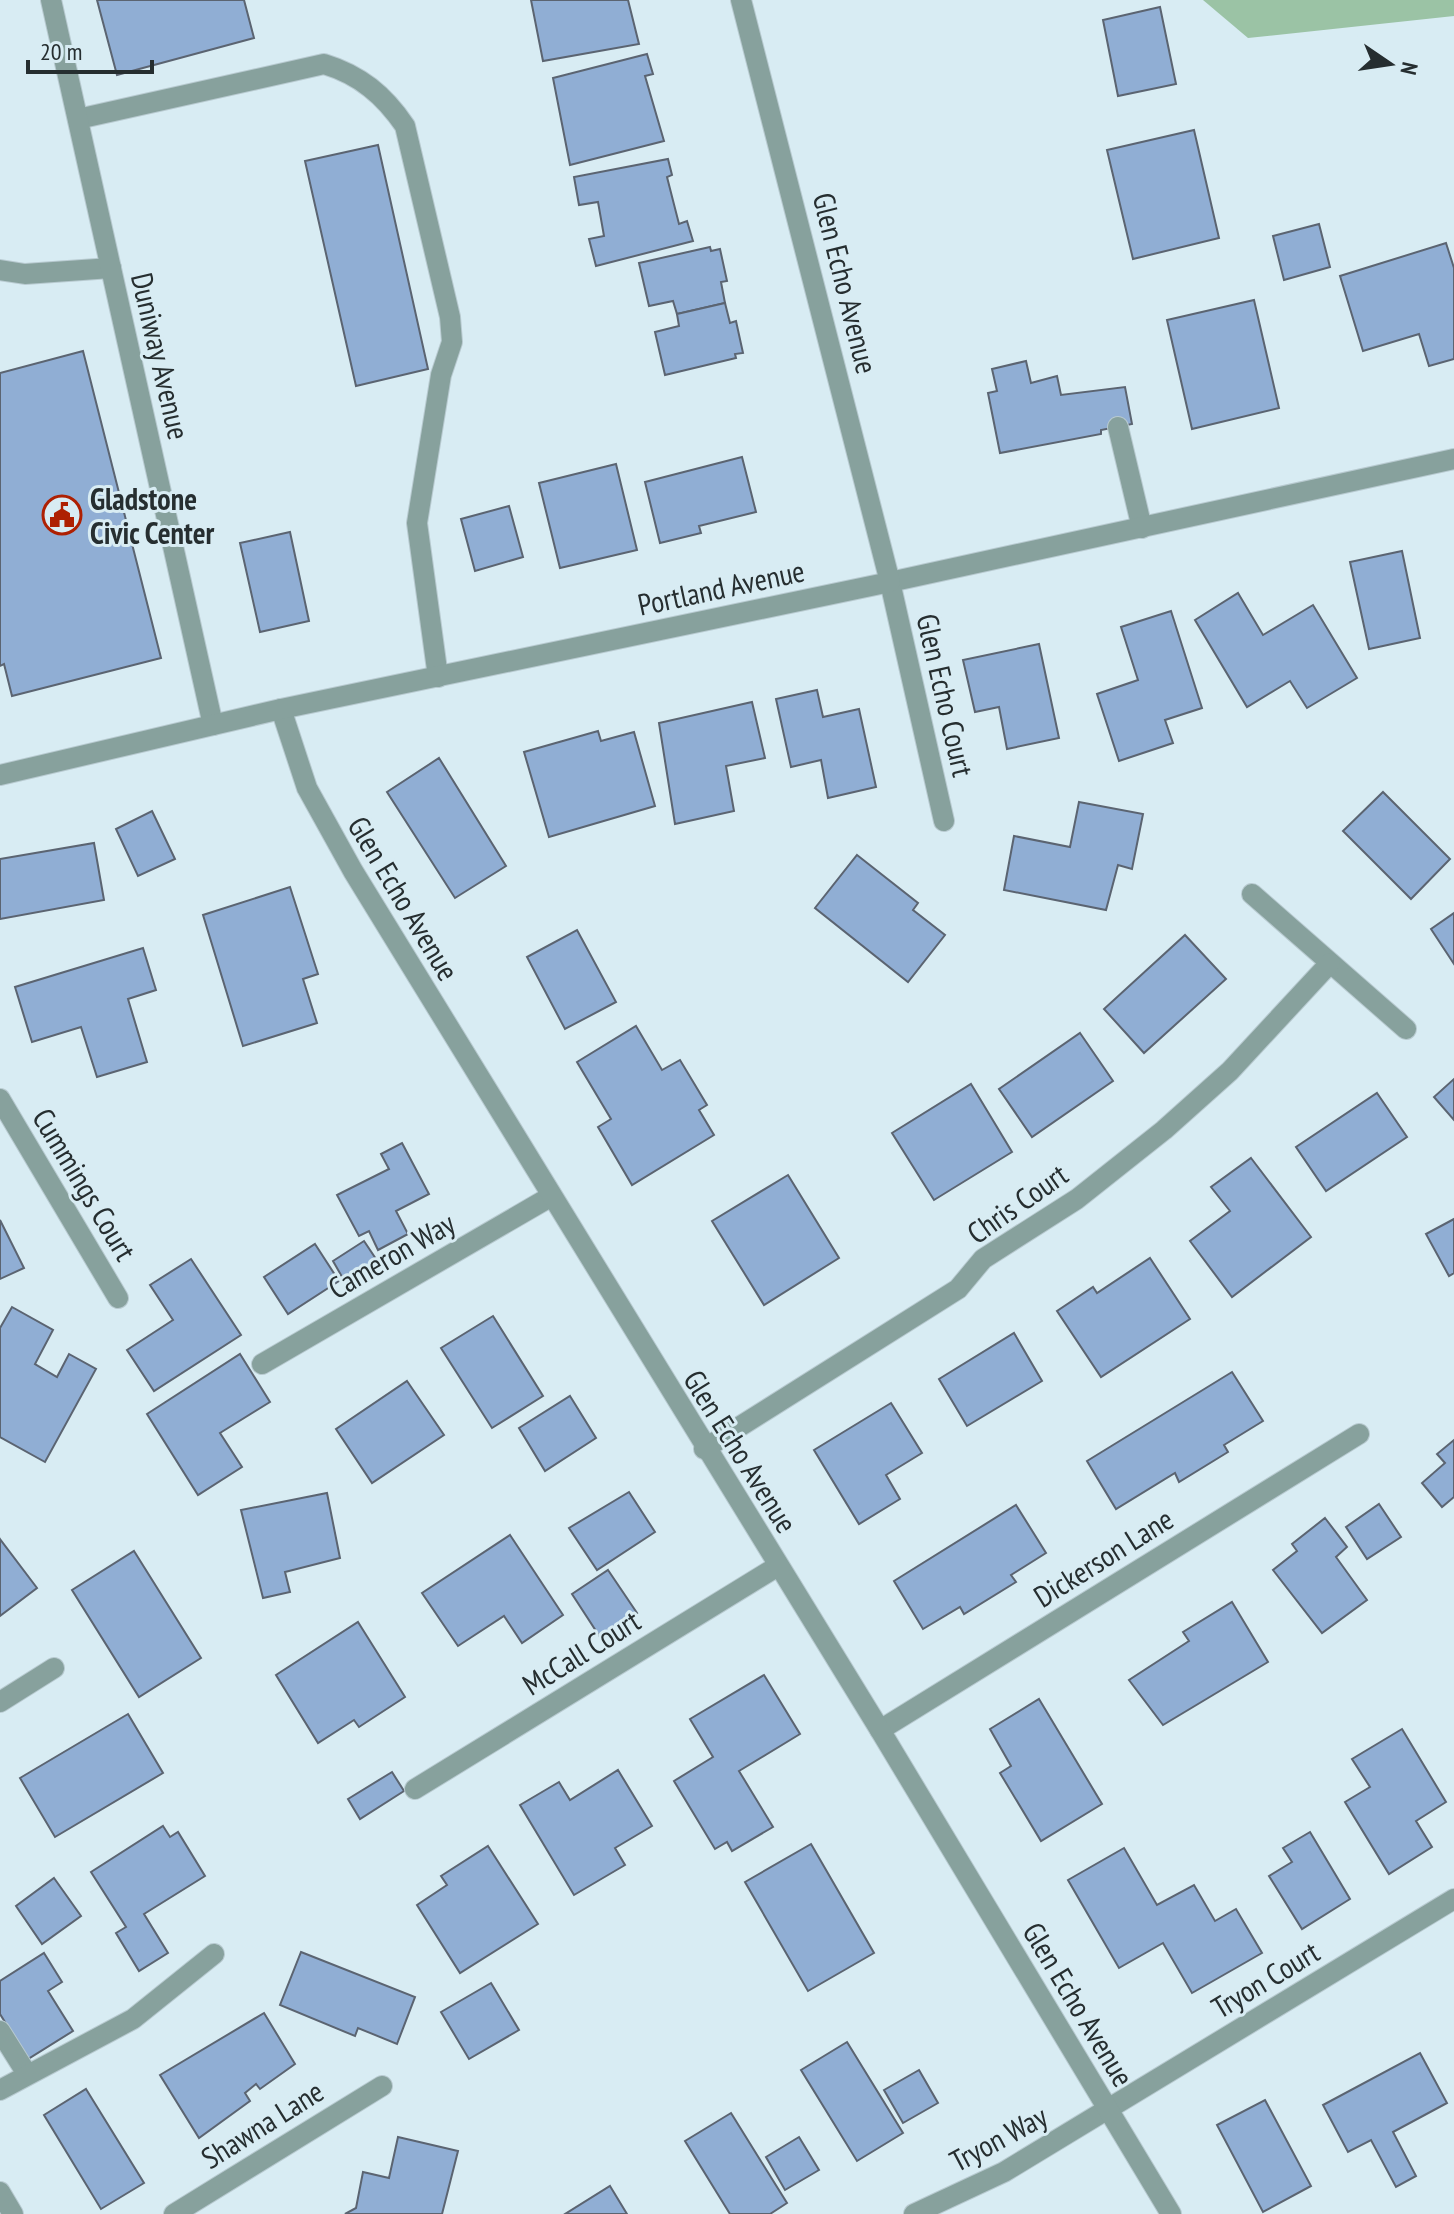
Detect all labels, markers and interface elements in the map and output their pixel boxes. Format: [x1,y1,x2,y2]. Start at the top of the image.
scale bar [28,24,152,74]
north arrow [1350,24,1430,104]
text: 20 m [40,36,82,67]
text: N [1395,60,1424,77]
street label: Glen Echo Avenue [805,189,887,377]
street label: Duniway Avenue [123,269,199,443]
place label: Gladstone Civic Center [90,479,215,552]
public building icon: Gladstone Civic Center [41,494,83,536]
street label: Portland Avenue [634,550,808,624]
street label: Glen Echo Court [908,610,984,781]
street label: Glen Echo Avenue [340,809,468,987]
street label: Cummings Court [24,1101,146,1268]
street label: Chris Court [959,1154,1076,1252]
street label: Cameron Way [321,1203,462,1307]
street label: Glen Echo Avenue [675,1362,807,1540]
street label: Dickerson Lane [1026,1499,1180,1615]
street label: McCall Court [515,1600,648,1703]
street label: Glen Echo Avenue [1015,1915,1143,2093]
street label: Tryon Court [1204,1931,1327,2026]
street label: Shawna Lane [194,2071,330,2177]
street label: Tryon Way [943,2096,1054,2180]

